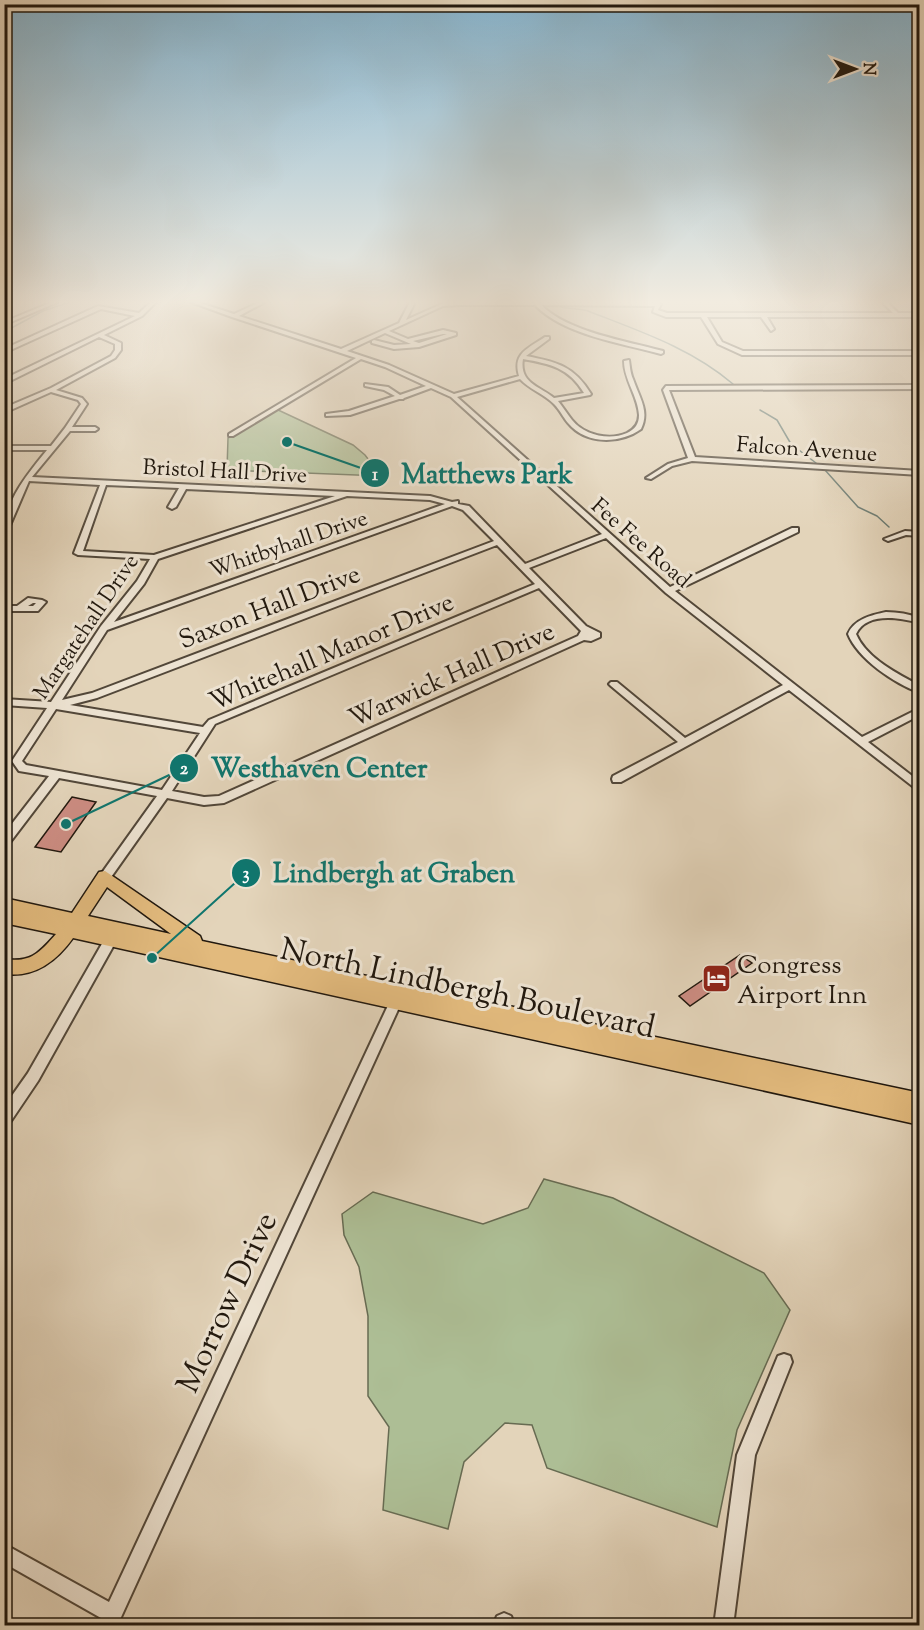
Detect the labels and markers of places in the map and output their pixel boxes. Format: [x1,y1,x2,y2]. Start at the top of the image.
callout: Matthews Park [360,451,585,496]
callout: Westhaven Center [169,745,439,790]
callout: Lindbergh at Graben [231,850,527,895]
place label: Congress Airport Inn [737,948,867,1015]
hotel icon: Congress Airport Inn [700,963,732,995]

